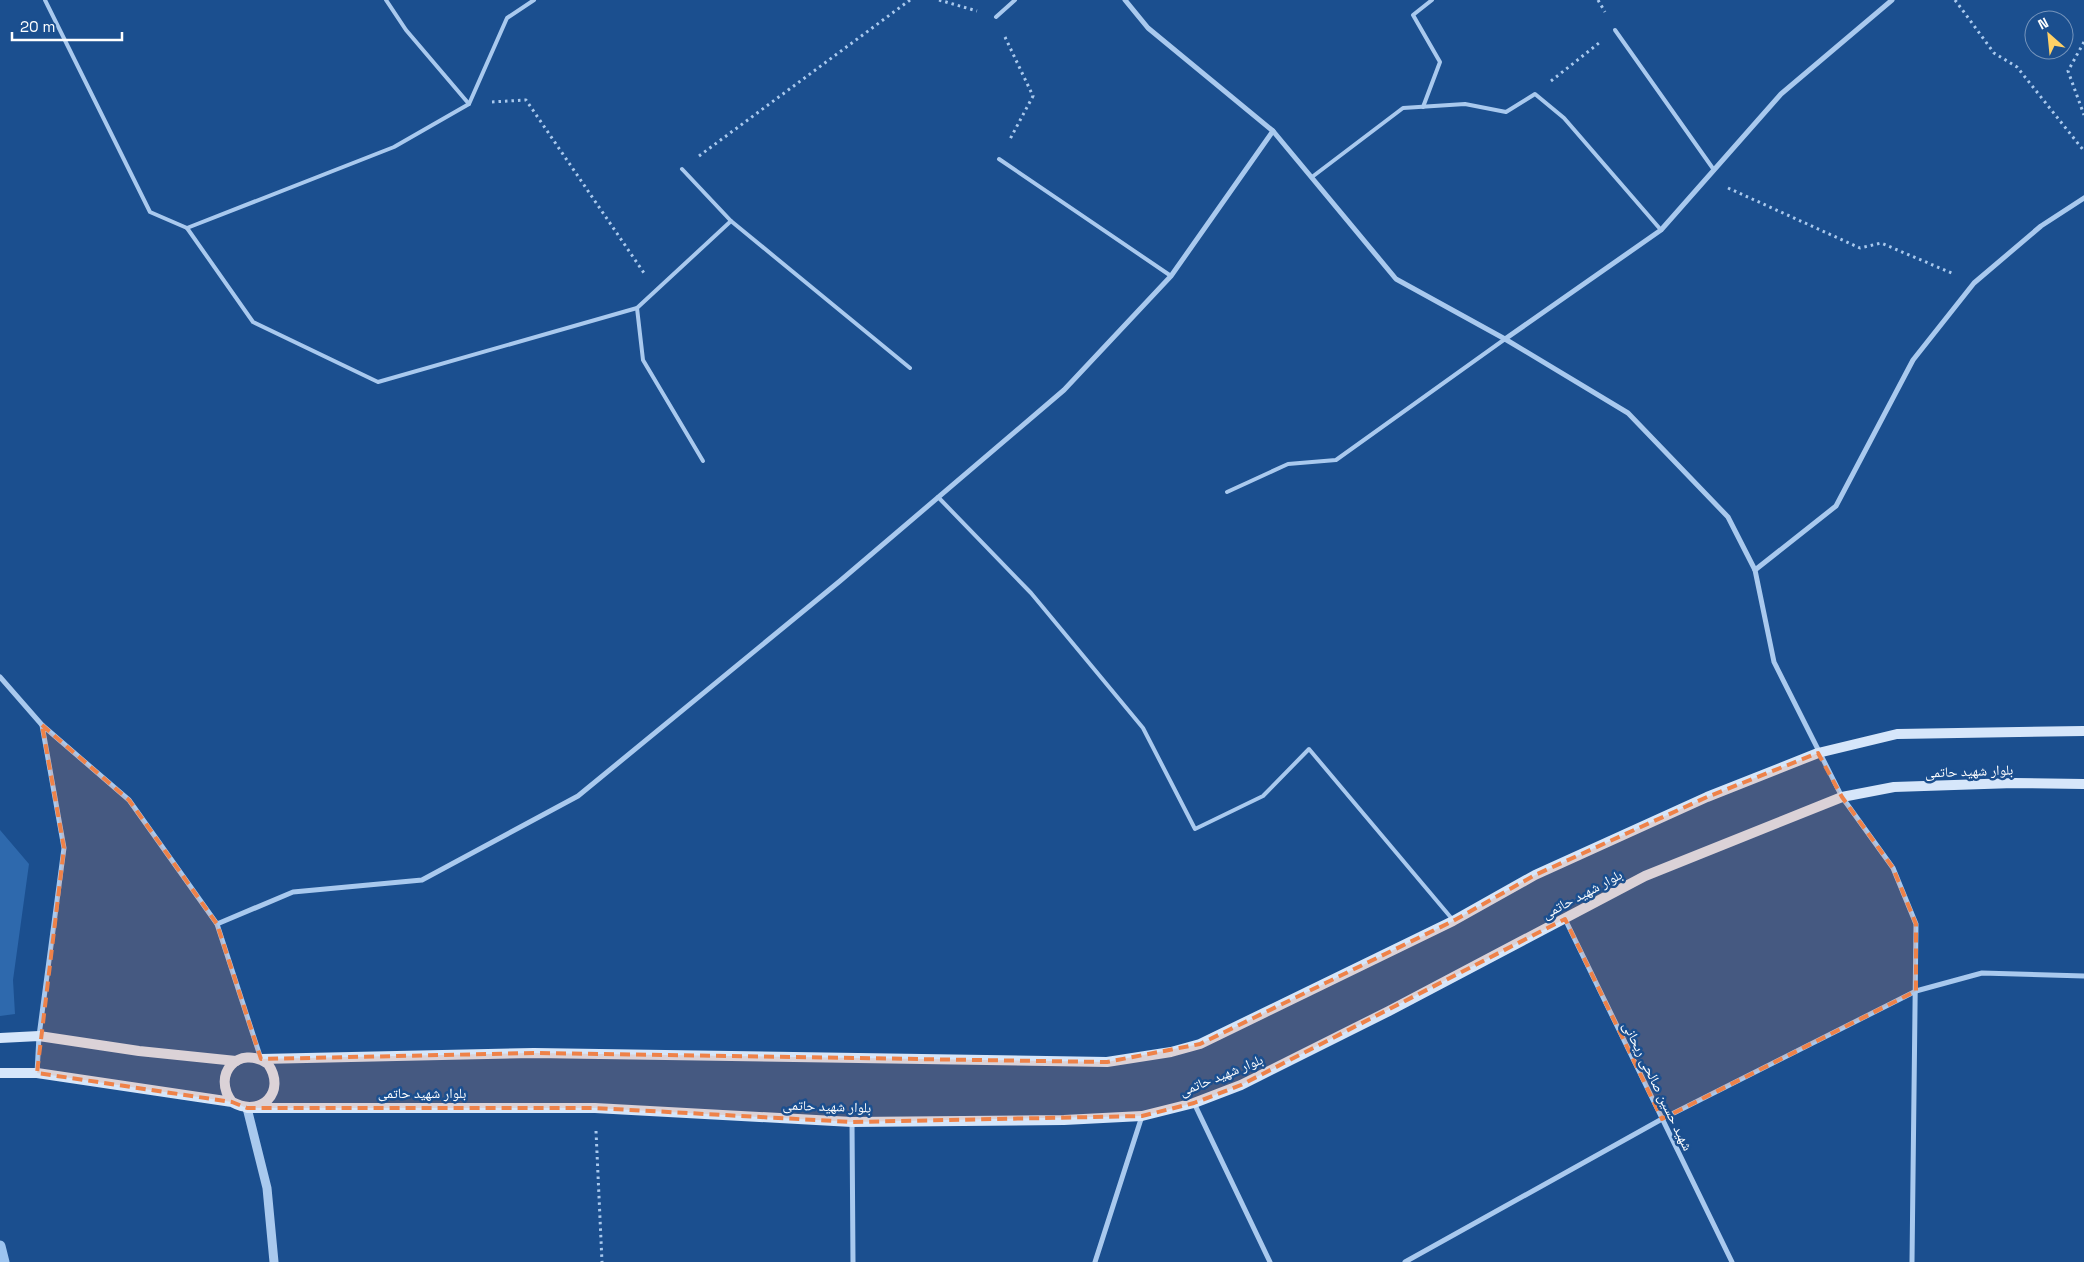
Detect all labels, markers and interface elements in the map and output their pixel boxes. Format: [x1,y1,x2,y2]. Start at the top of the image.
scale bar [12,10,122,42]
north arrow [2024,10,2074,60]
text: N [2035,13,2051,34]
text: 20 m [20,17,55,36]
street label: بلوار شهید حاتمی [1924,760,2014,782]
street label: بلوار شهید حاتمی [1539,865,1625,923]
street label: شهید حسین صالحی ریحانی [1619,1018,1697,1154]
street label: بلوار شهید حاتمی [1177,1050,1266,1100]
street label: بلوار شهید حاتمی [378,1084,466,1102]
street label: بلوار شهید حاتمی [782,1095,872,1117]

